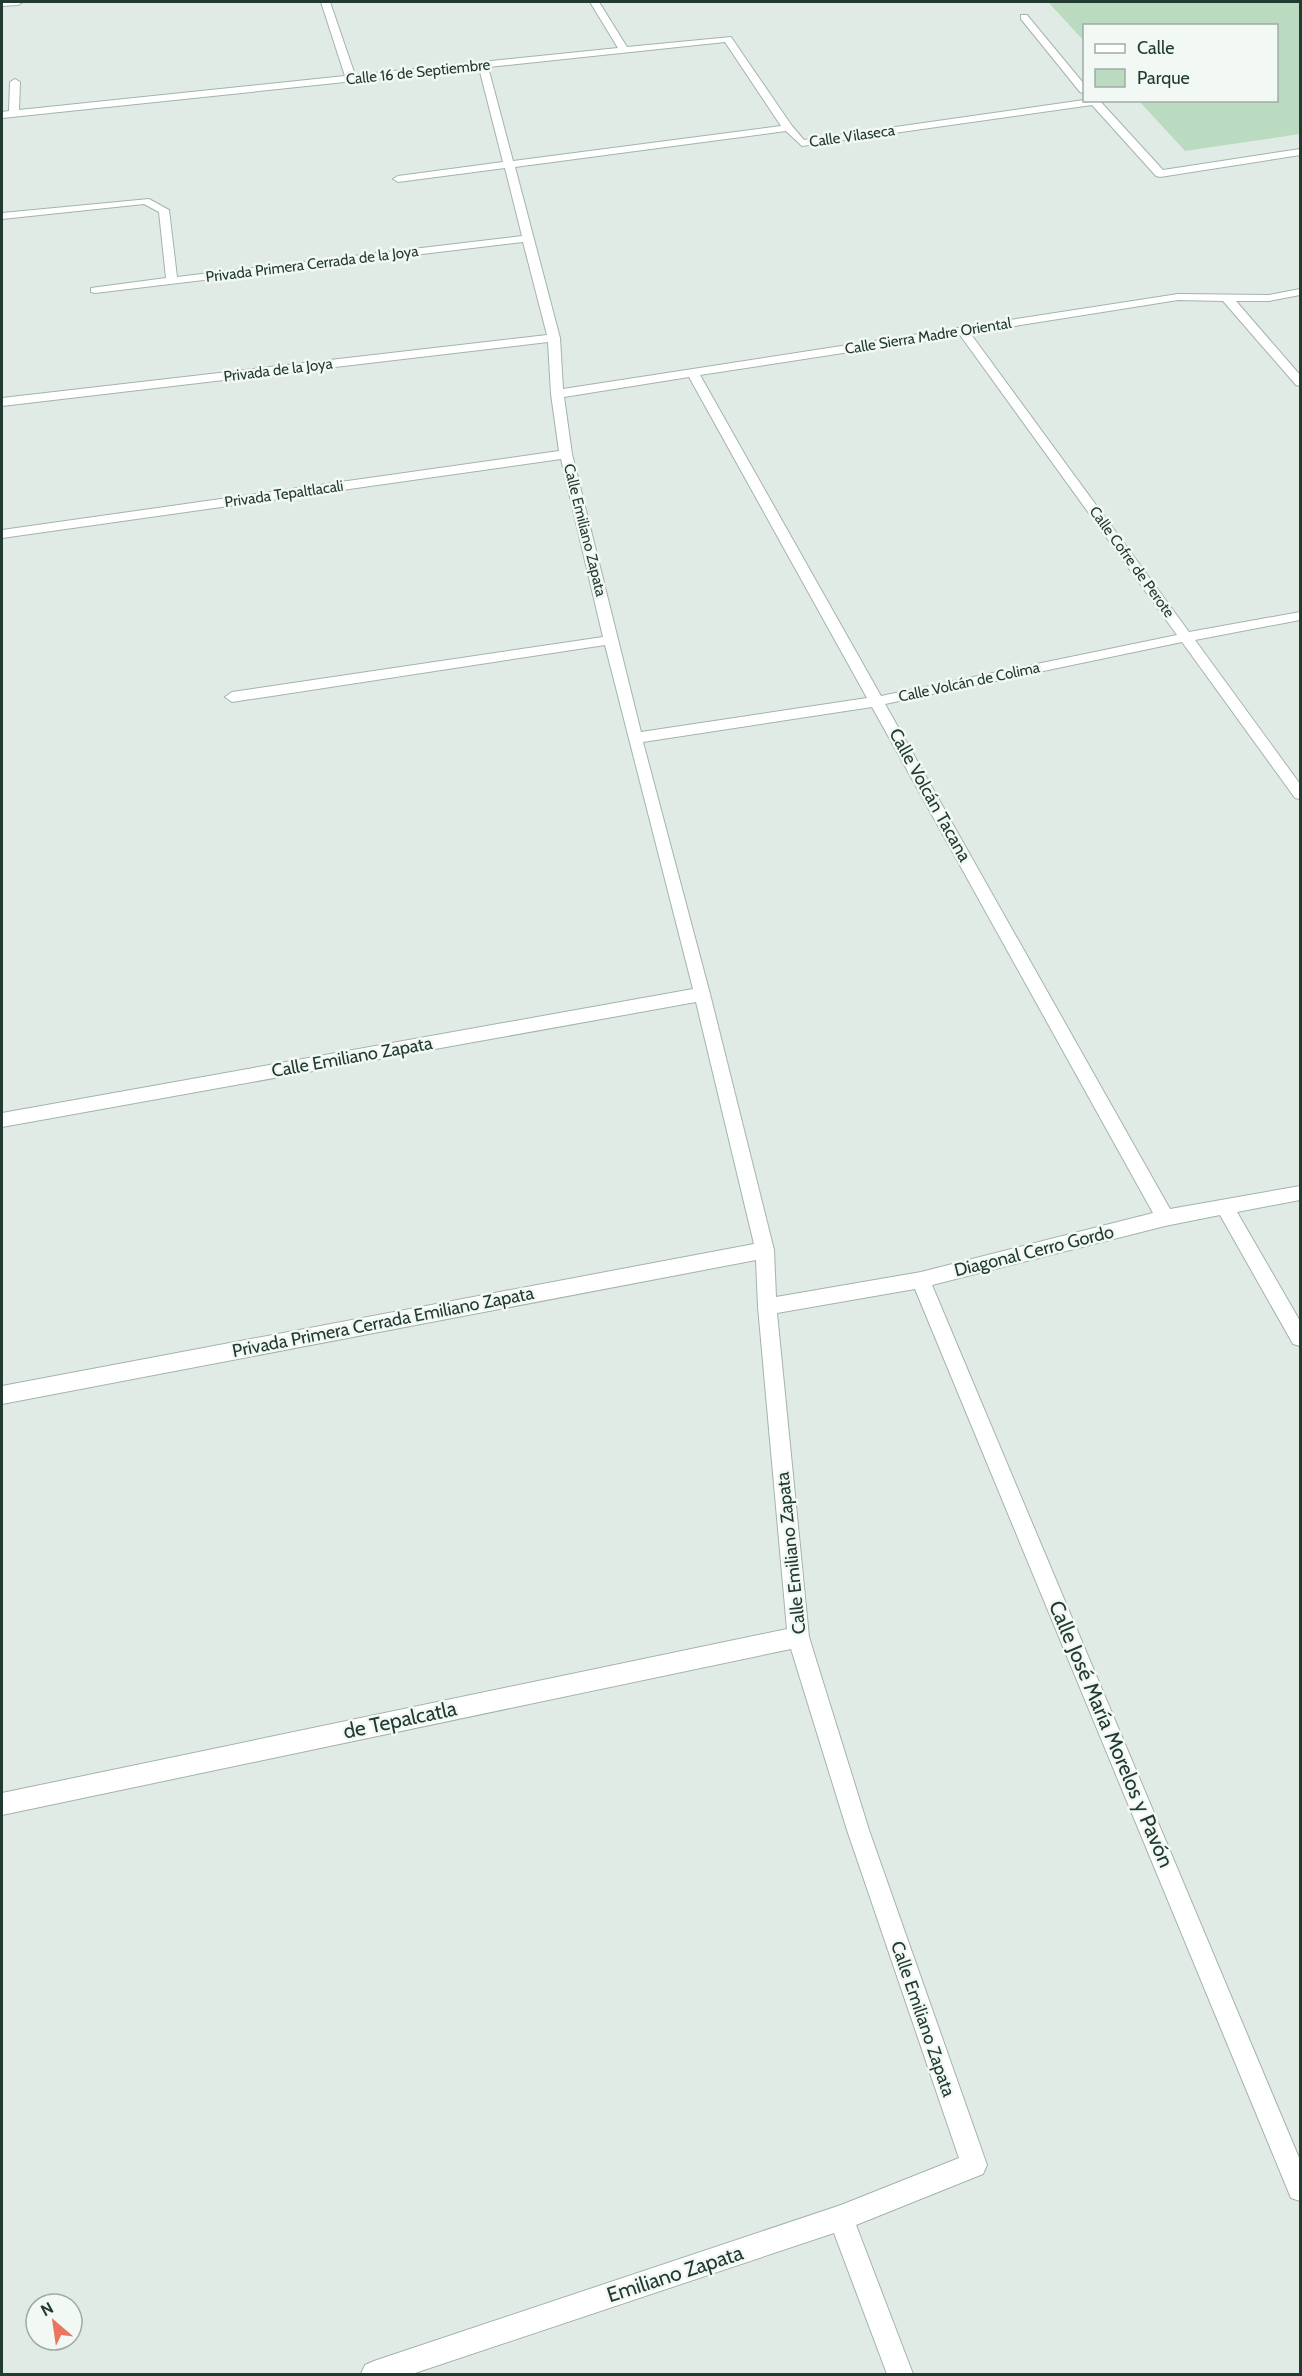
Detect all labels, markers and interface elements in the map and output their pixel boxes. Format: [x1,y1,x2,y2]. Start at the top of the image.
legend [1083,24,1278,102]
text: Calle [1137,37,1174,59]
street label: Calle 16 de Septiembre [345,55,491,89]
text: Parque [1137,67,1190,89]
street label: Calle Vilaseca [808,121,897,151]
street label: Privada Primera Cerrada de la Joya [205,242,420,286]
street label: Calle Sierra Madre Oriental [843,314,1013,358]
street label: Privada de la Joya [222,354,334,386]
street label: Calle Emiliano Zapata [560,462,610,599]
street label: Privada Tepaltlacali [223,477,345,511]
street label: Calle Cofre de Perote [1086,503,1179,621]
street label: Calle Volcán de Colima [897,658,1042,706]
street label: Calle Volcán Tacana [884,725,976,866]
street label: Calle Emiliano Zapata [270,1032,435,1082]
street label: Diagonal Cerro Gordo [952,1221,1116,1281]
street label: Privada Primera Cerrada Emiliano Zapata [230,1282,536,1362]
street label: Calle Emiliano Zapata [772,1470,810,1635]
street label: Calle José María Morelos y Pavón [1044,1597,1179,1871]
street label: de Tepalcatla [341,1695,459,1744]
street label: Calle Emiliano Zapata [886,1938,960,2100]
street label: Emiliano Zapata [603,2240,746,2307]
north arrow [24,2292,84,2352]
text: N [37,2298,57,2320]

